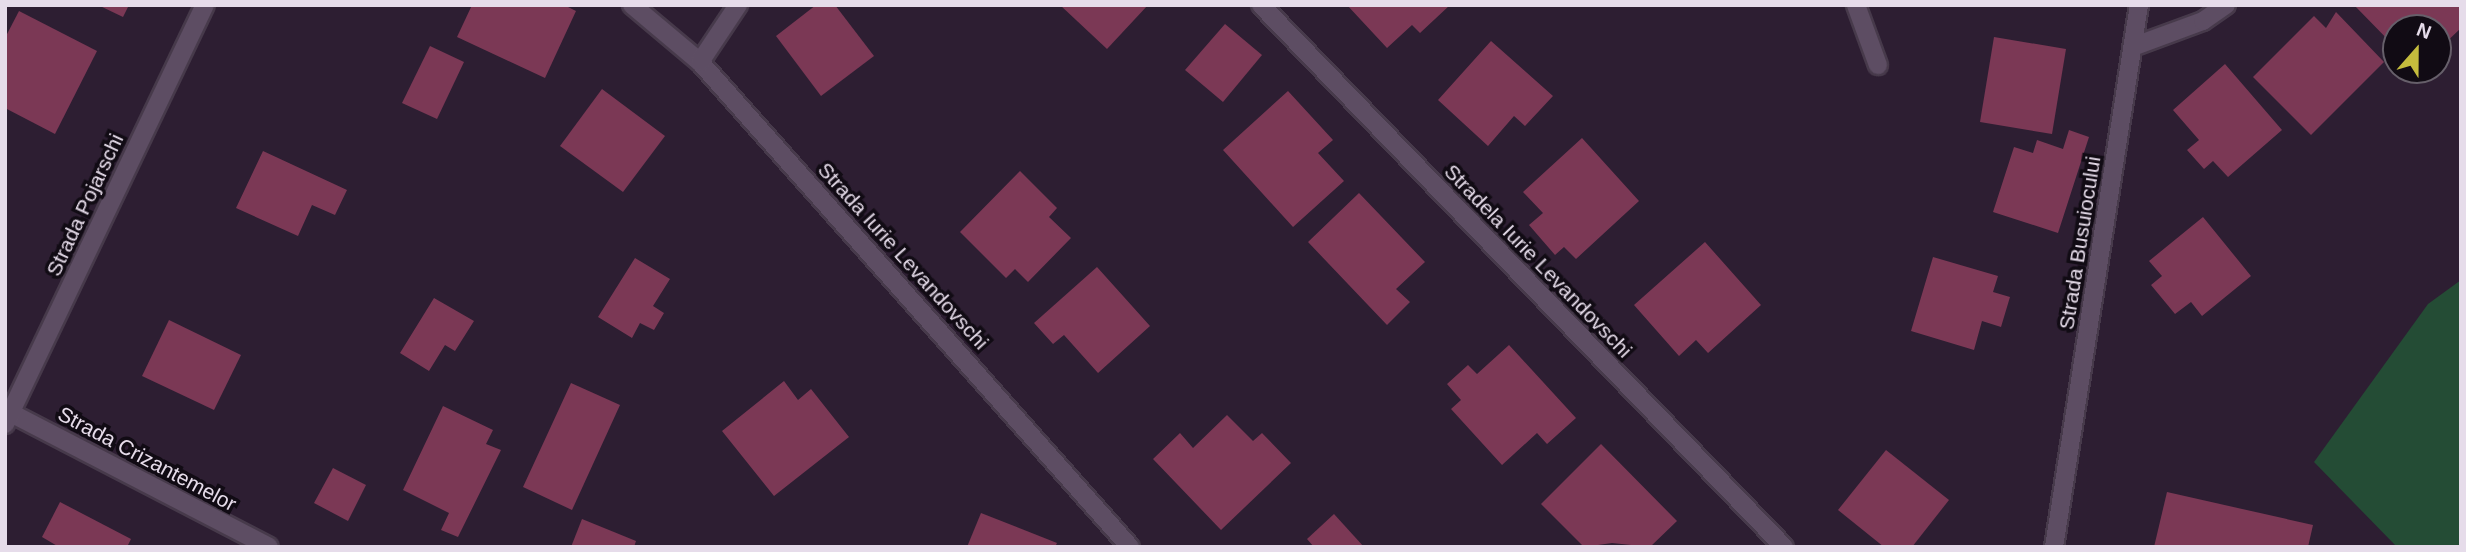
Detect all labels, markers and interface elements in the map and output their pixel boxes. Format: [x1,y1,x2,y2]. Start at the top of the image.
north arrow [2382,14,2452,84]
text: N [2414,19,2434,43]
street label: Strada Pojarschi [41,130,129,280]
street label: Strada Busuiocului [2054,155,2106,331]
street label: Strada Iurie Levandovschi [812,157,994,355]
street label: Stradela Iurie Levandovschi [1439,159,1637,363]
street label: Strada Crizantemelor [53,401,241,517]

